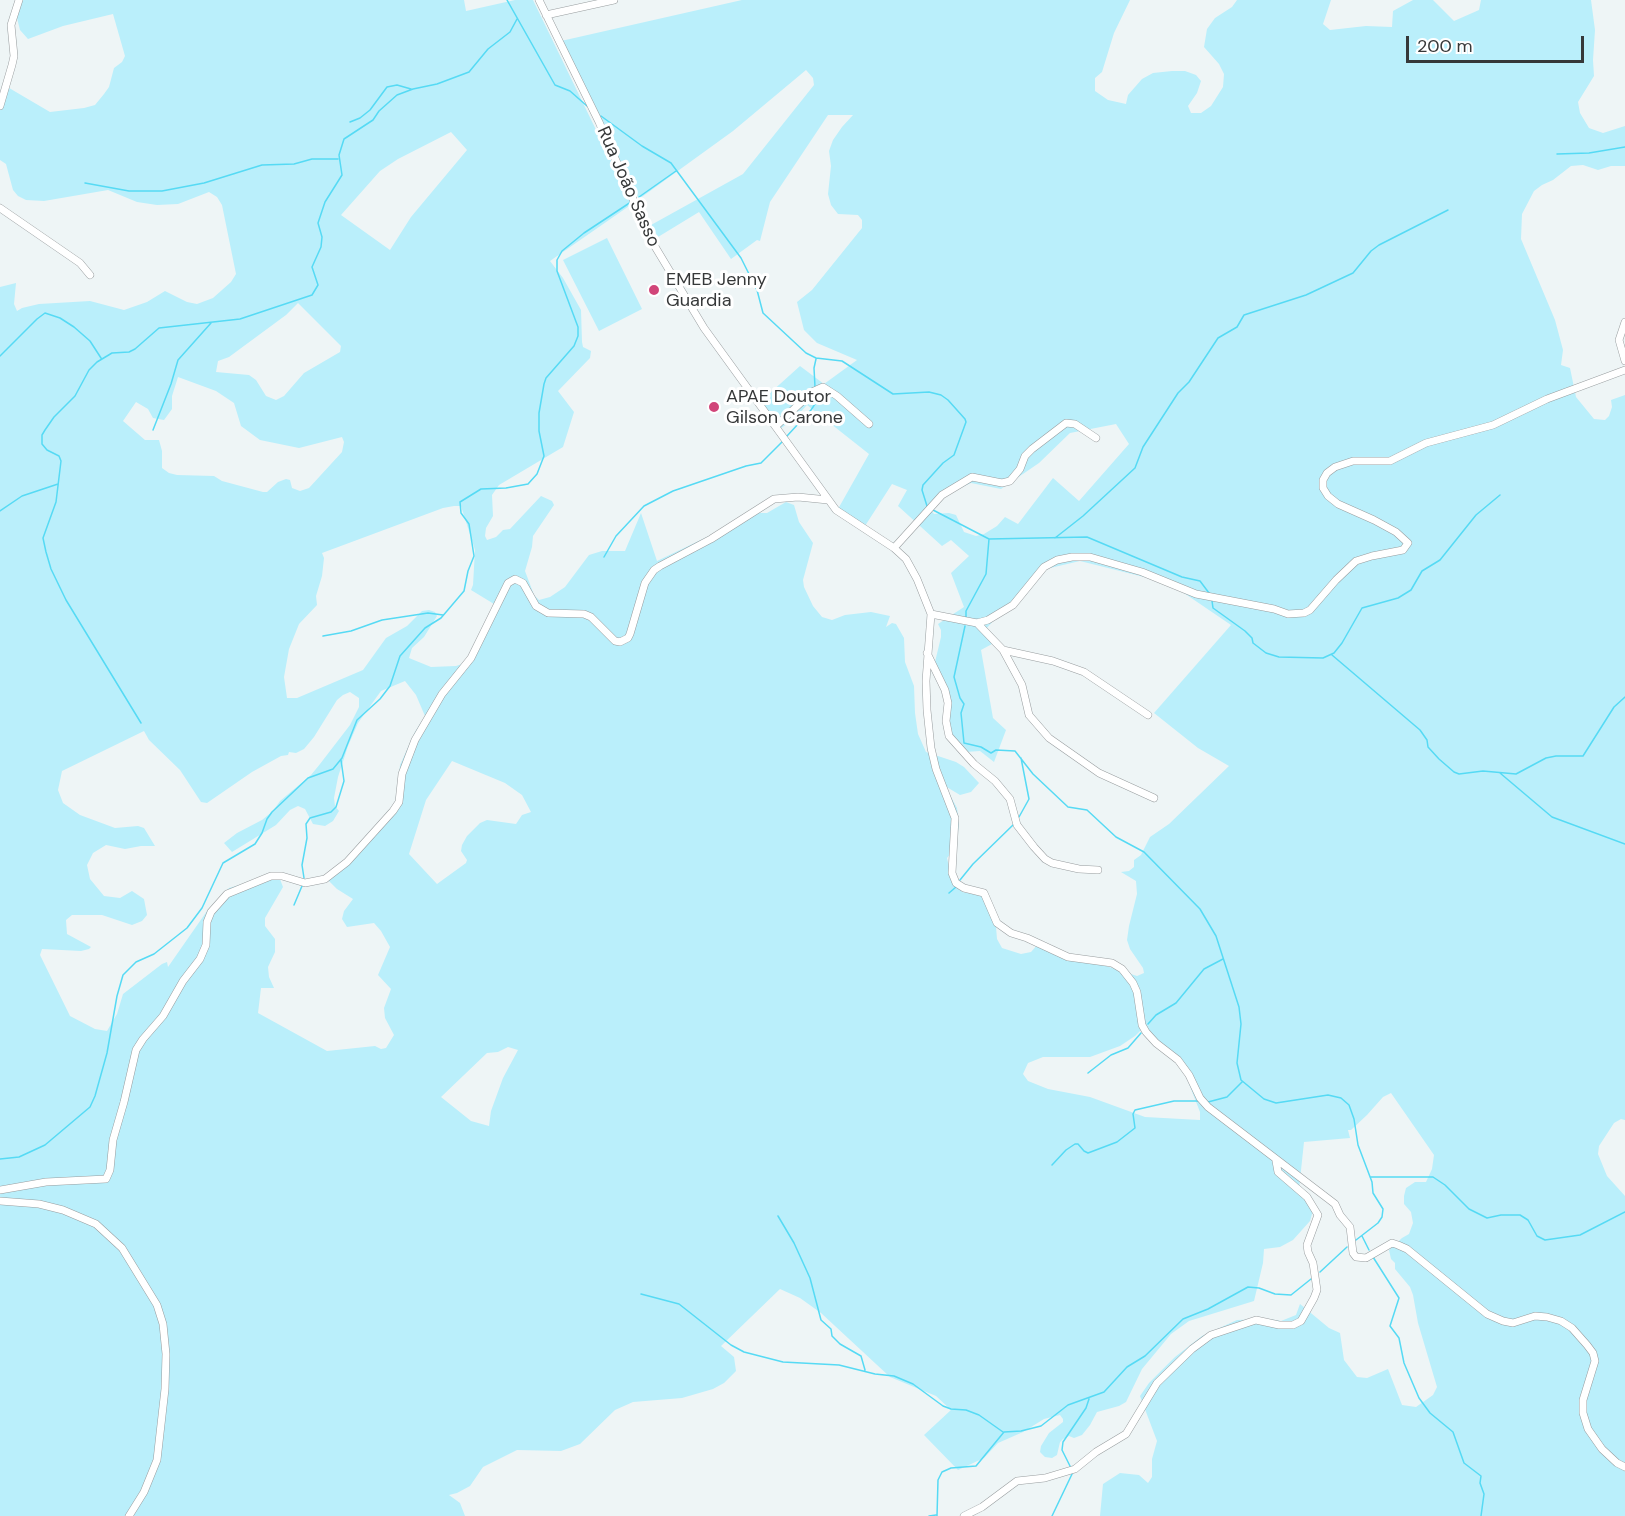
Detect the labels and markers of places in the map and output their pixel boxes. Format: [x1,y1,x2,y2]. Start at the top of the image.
place label: EMEB Jenny Guardia [666,269,767,312]
marker: EMEB Jenny Guardia [647,283,661,297]
place label: APAE Doutor Gilson Carone [726,386,843,428]
marker: APAE Doutor Gilson Carone [707,400,721,414]

